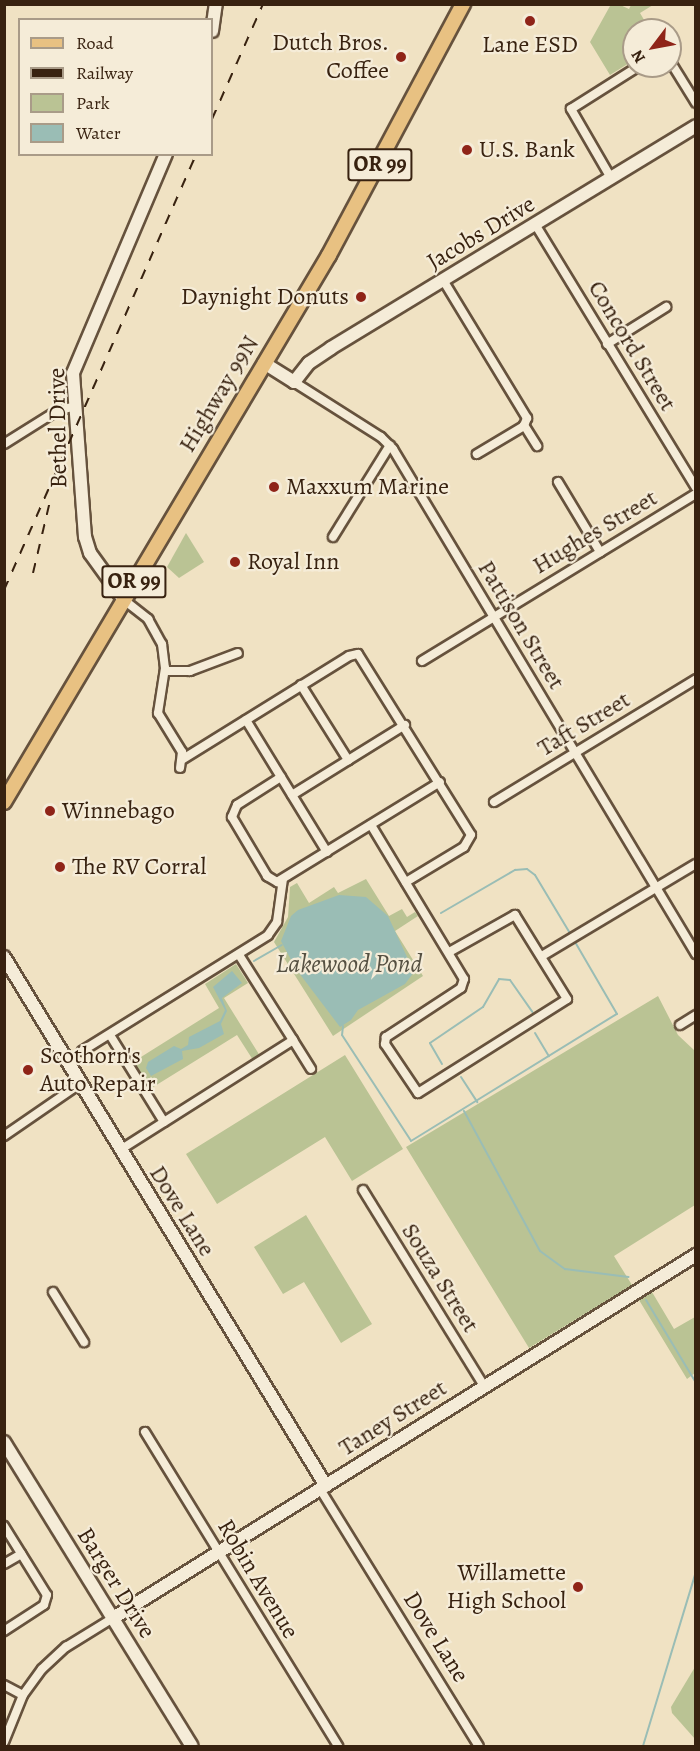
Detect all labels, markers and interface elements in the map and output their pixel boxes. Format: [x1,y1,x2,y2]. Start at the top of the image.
marker: Lane ESD [523,14,537,28]
legend [18,18,213,156]
north arrow [622,18,682,78]
place label: Dutch Bros. Coffee [272,29,389,85]
text: Road [76,31,113,55]
place label: Lane ESD [482,31,578,59]
text: N [626,46,651,67]
marker: Dutch Bros. Coffee [394,50,408,64]
text: Railway [76,61,133,85]
text: Park [76,91,110,115]
text: Water [76,121,121,145]
place label: U.S. Bank [479,136,575,164]
marker: U.S. Bank [460,143,474,157]
road number: OR 99 [347,146,413,184]
street label: Jacobs Drive [422,190,540,276]
street label: Concord Street [582,276,682,416]
place label: Daynight Donuts [181,283,349,311]
marker: Daynight Donuts [354,290,368,304]
street label: Highway 99N [173,331,265,457]
street label: Bethel Drive [43,367,73,489]
place label: Maxxum Marine [286,473,449,501]
marker: Maxxum Marine [267,480,281,494]
street label: Hughes Street [528,484,662,580]
place label: Royal Inn [247,548,339,576]
marker: Royal Inn [228,555,242,569]
street label: Pattison Street [471,555,571,695]
road number: OR 99 [101,563,167,601]
street label: Taft Street [533,685,635,763]
place label: Winnebago [62,797,175,825]
marker: Winnebago [43,804,57,818]
place label: The RV Corral [72,853,206,881]
marker: The RV Corral [53,860,67,874]
water label: Lakewood Pond [276,948,422,980]
place label: Scothorn's Auto Repair [40,1042,156,1098]
marker: Scothorn's Auto Repair [21,1063,35,1077]
street label: Dove Lane [143,1160,221,1262]
street label: Souza Street [395,1218,485,1338]
street label: Taney Street [334,1374,452,1462]
street label: Robin Avenue [211,1514,305,1644]
street label: Barger Drive [71,1522,161,1644]
place label: Willamette High School [447,1559,566,1615]
marker: Willamette High School [571,1580,585,1594]
street label: Dove Lane [397,1586,475,1688]

